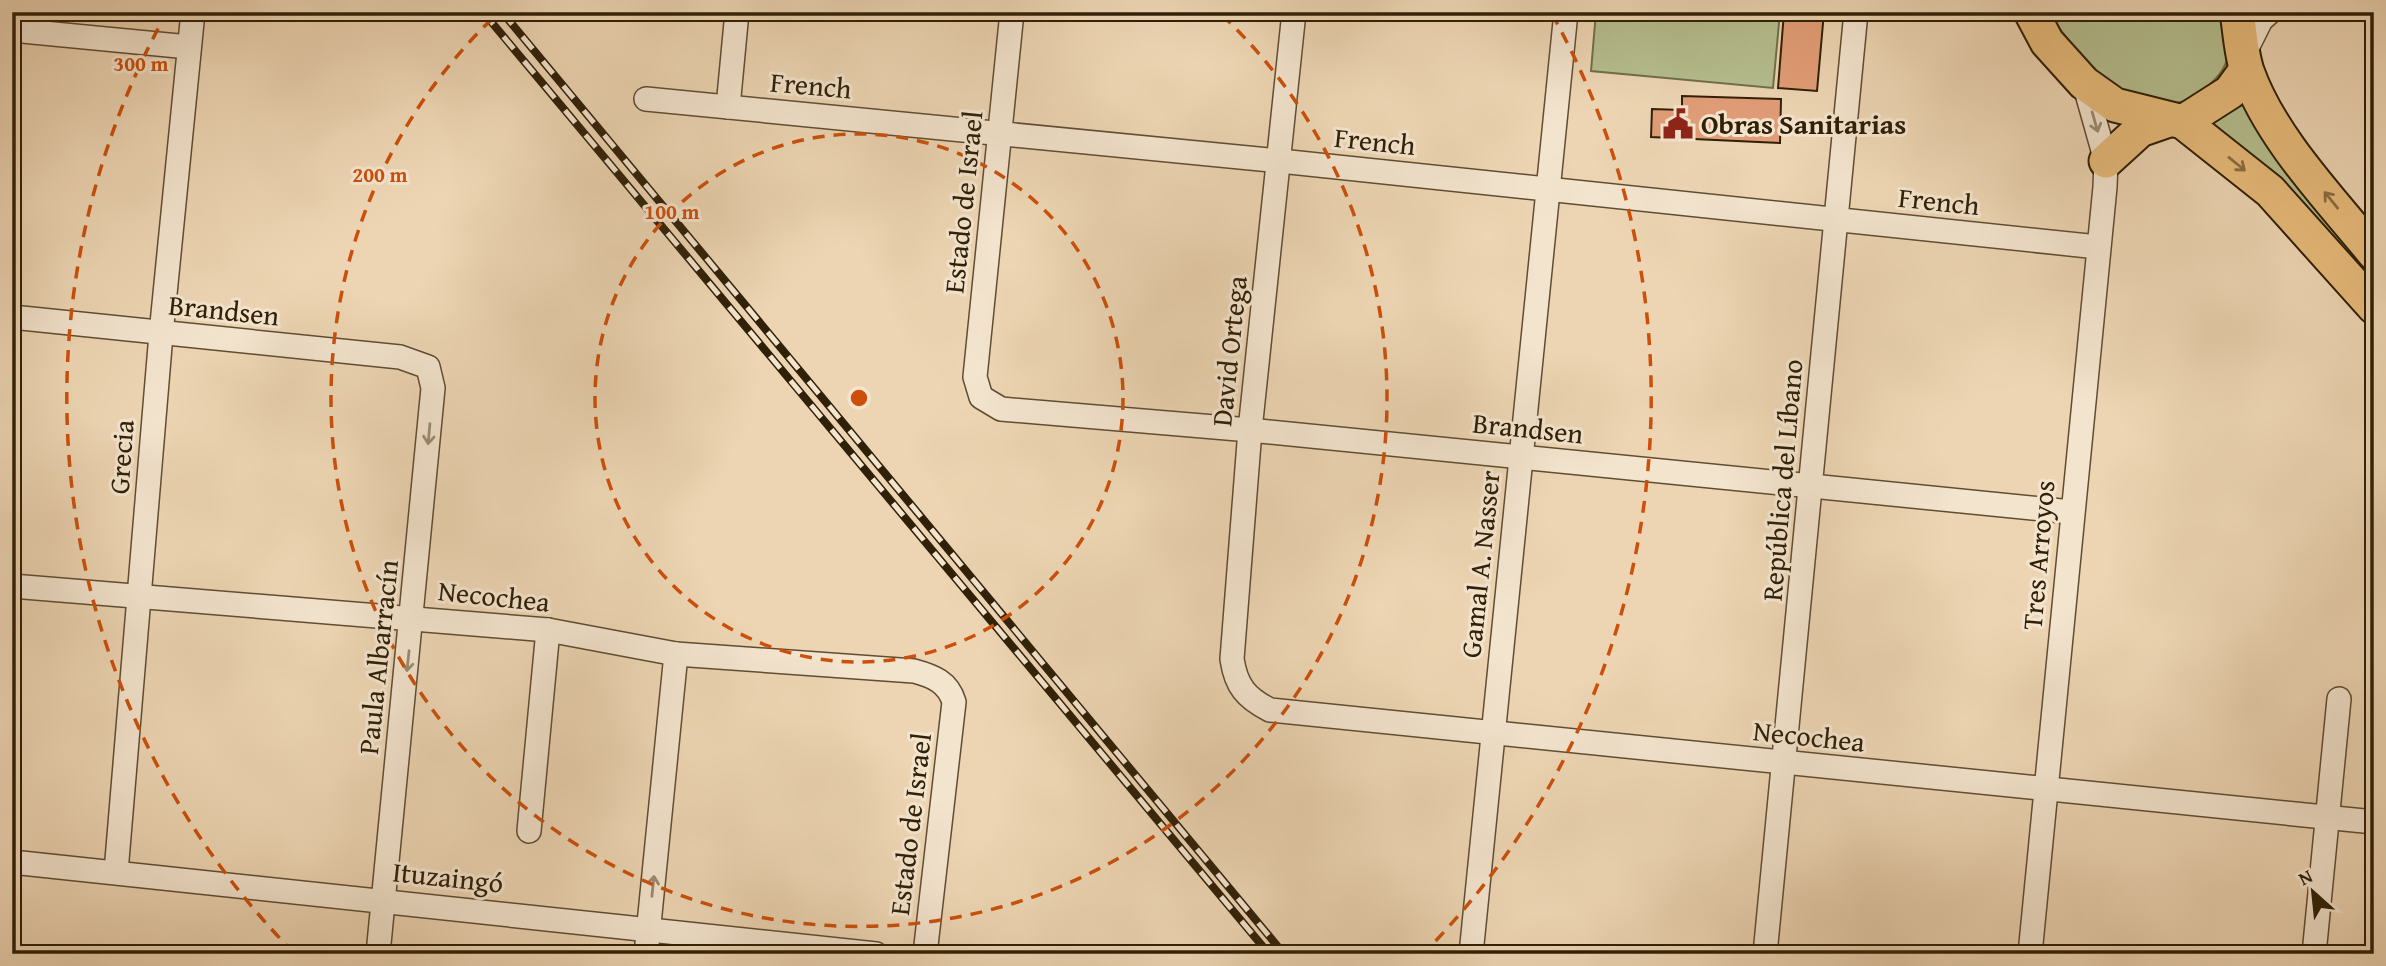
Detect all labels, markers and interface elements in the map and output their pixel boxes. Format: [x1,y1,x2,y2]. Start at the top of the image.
text: 300 m [113,48,169,79]
street label: French [769,61,854,108]
place label: Obras Sanitarias [1701,103,1906,144]
public building icon: Obras Sanitarias [1661,107,1695,141]
street label: Estado de Israel [933,109,992,295]
one-way arrow [2089,110,2102,133]
street label: French [1332,116,1418,165]
one-way arrow [2228,156,2246,171]
text: 200 m [352,159,408,190]
street label: French [1896,176,1982,225]
one-way arrow [2323,191,2339,209]
text: 100 m [644,196,700,227]
street label: David Ortega [1200,273,1257,428]
street label: Brandsen [167,283,282,336]
street label: República del Líbano [1750,357,1813,603]
centre of rings [847,386,871,410]
street label: Brandsen [1471,401,1586,454]
street label: Grecia [97,418,144,495]
one-way arrow [422,422,435,445]
street label: Gamal A. Nasser [1449,468,1510,660]
street label: Tres Arroyos [2011,478,2064,631]
street label: Paula Albarracín [347,557,408,756]
street label: Necochea [436,569,553,622]
one-way arrow [402,649,415,672]
street label: Necochea [1751,709,1868,762]
street label: Estado de Israel [878,730,941,917]
street label: Ituzaingó [391,850,505,903]
north arrow [2278,858,2348,928]
text: N [2293,861,2318,892]
one-way arrow [647,875,660,898]

